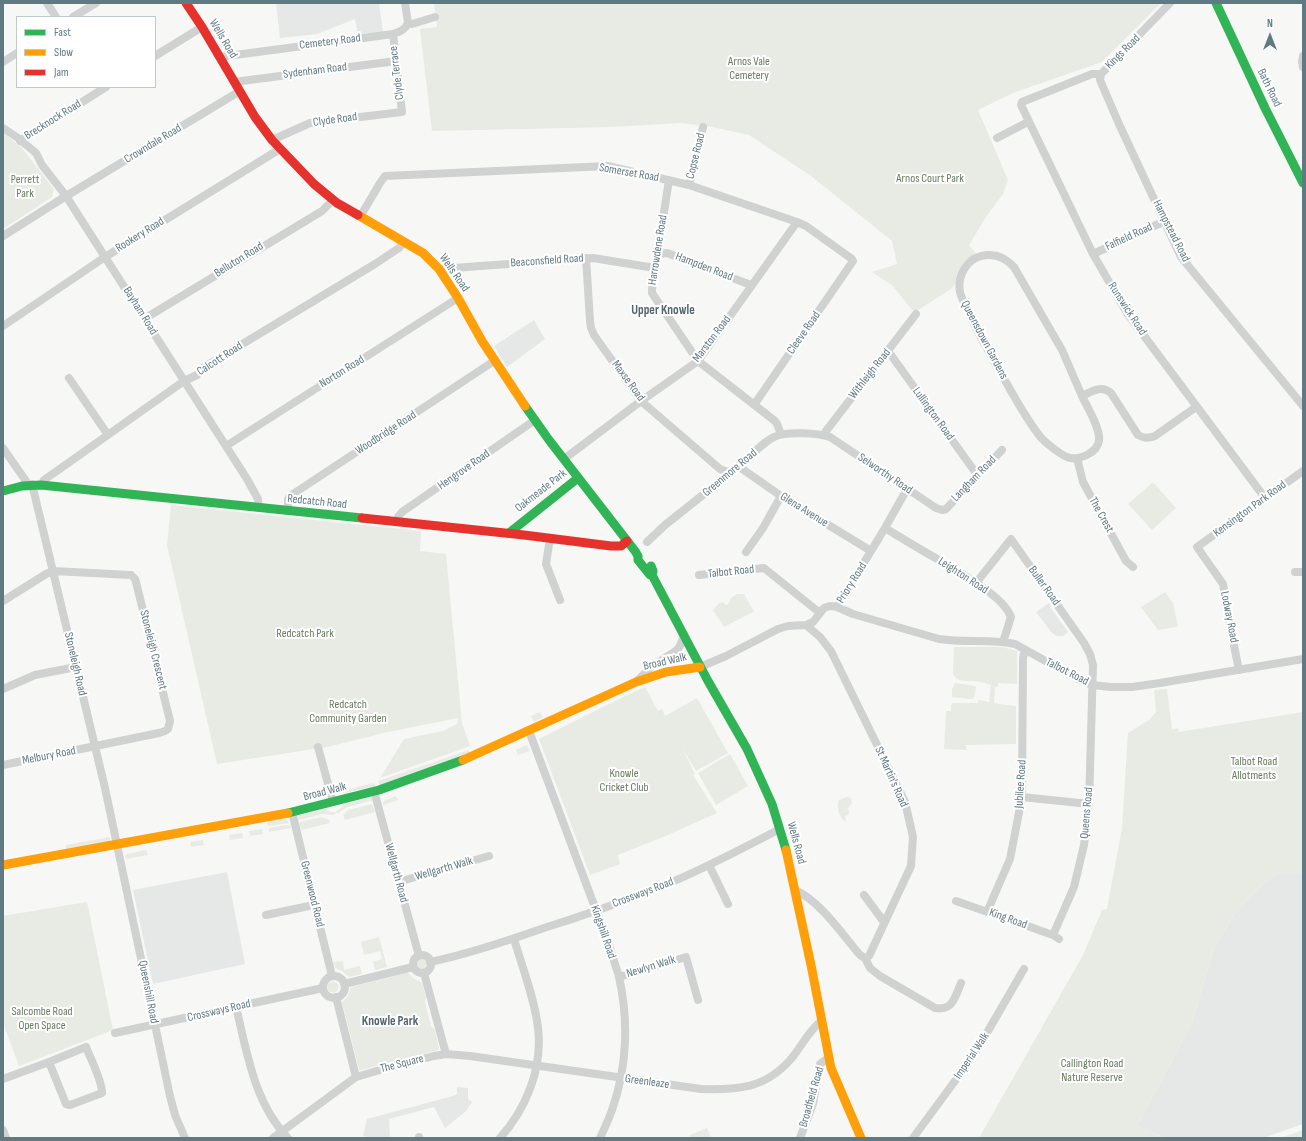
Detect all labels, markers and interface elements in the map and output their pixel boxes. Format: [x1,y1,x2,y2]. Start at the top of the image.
legend [16,16,156,88]
north arrow [1250,16,1290,56]
street label: Wells Road [206,17,240,61]
text: N [1267,17,1273,30]
text: Fast [54,25,71,40]
street label: Cemetery Road [299,31,361,53]
street label: Kings Road [1102,31,1144,73]
text: Slow [54,45,73,60]
street label: Clyde Terrace [387,45,407,101]
park label: Arnos Vale Cemetery [728,55,770,83]
street label: Sydenham Road [282,60,348,82]
text: Jam [54,65,69,80]
street label: Bath Road [1254,67,1284,109]
street label: Brecknock Road [22,97,84,143]
street label: Clyde Road [312,110,358,130]
street label: Crowndale Road [122,121,184,167]
street label: Copse Road [683,132,709,180]
street label: Somerset Road [598,161,660,185]
park label: Arnos Court Park [896,172,964,186]
park label: Perrett Park [11,173,39,201]
street label: Hampstead Road [1149,198,1193,264]
street label: Rookery Road [113,214,167,256]
street label: Harrowdene Road [645,214,671,286]
street label: Falfield Road [1103,220,1155,254]
street label: Belluton Road [212,239,266,281]
street label: Hampden Road [673,249,735,285]
street label: Wells Road [436,251,472,295]
street label: Beaconsfield Road [510,251,584,271]
street label: Runswick Road [1105,280,1149,338]
street label: Bayham Road [120,284,160,338]
street label: Queensdown Gardens [957,298,1011,382]
district label: Upper Knowle [631,303,695,319]
street label: Cleeve Road [784,309,824,357]
street label: Marston Road [690,313,734,365]
street label: Calcott Road [195,339,245,379]
street label: Withleigh Road [846,346,894,402]
street label: Norton Road [317,353,367,391]
street label: Maxse Road [608,358,648,404]
street label: Lullington Road [909,385,957,443]
street label: Woodbridge Road [353,408,419,458]
street label: Greenmore Road [700,446,760,500]
street label: Hengrove Road [435,447,493,493]
street label: Selworthy Road [855,450,915,498]
street label: Langham Road [949,453,999,505]
street label: Oakmeade Park [512,466,570,516]
street label: Kensington Park Road [1211,478,1289,540]
street label: Glena Avenue [777,490,831,530]
street label: Redcatch Road [286,492,348,512]
street label: The Crest [1085,495,1117,535]
street label: Leighton Road [935,554,991,598]
street label: Priory Road [834,560,870,606]
street label: Talbot Road [707,562,755,582]
street label: Buller Road [1025,564,1063,608]
street label: Lodway Road [1217,590,1241,644]
street label: Stoneleigh Crescent [136,609,170,691]
park label: Redcatch Park [276,627,334,641]
street label: Stoneleigh Road [61,631,89,697]
street label: Broad Walk [642,650,688,674]
street label: Talbot Road [1043,655,1091,689]
park label: Redcatch Community Garden [309,698,387,726]
street label: Melbury Road [21,744,77,768]
street label: St Martin's Road [871,745,911,809]
park label: Talbot Road Allotments [1231,755,1277,783]
street label: Jubilee Road [1012,759,1030,809]
park label: Knowle Cricket Club [599,767,649,795]
street label: Broad Walk [302,779,348,805]
street label: Queens Road [1078,787,1096,839]
street label: Wells Road [783,820,809,866]
street label: Wellgarth Road [381,842,411,904]
street label: Wellgarth Walk [413,854,475,884]
street label: Greenwood Road [297,859,327,929]
street label: Crossways Road [610,875,676,911]
street label: Kingshill Road [587,903,619,961]
street label: King Road [987,905,1029,933]
street label: Newlyn Walk [625,953,677,981]
street label: Queenshill Road [135,959,161,1025]
street label: Crossways Road [186,997,252,1025]
park label: Salcombe Road Open Space [11,1005,73,1033]
district label: Knowle Park [362,1014,418,1030]
street label: Imperial Walk [951,1030,993,1082]
street label: The Square [379,1052,425,1076]
park label: Callington Road Nature Reserve [1061,1057,1123,1085]
street label: Broadfield Road [796,1065,828,1129]
street label: Greenleaze [624,1072,670,1092]

